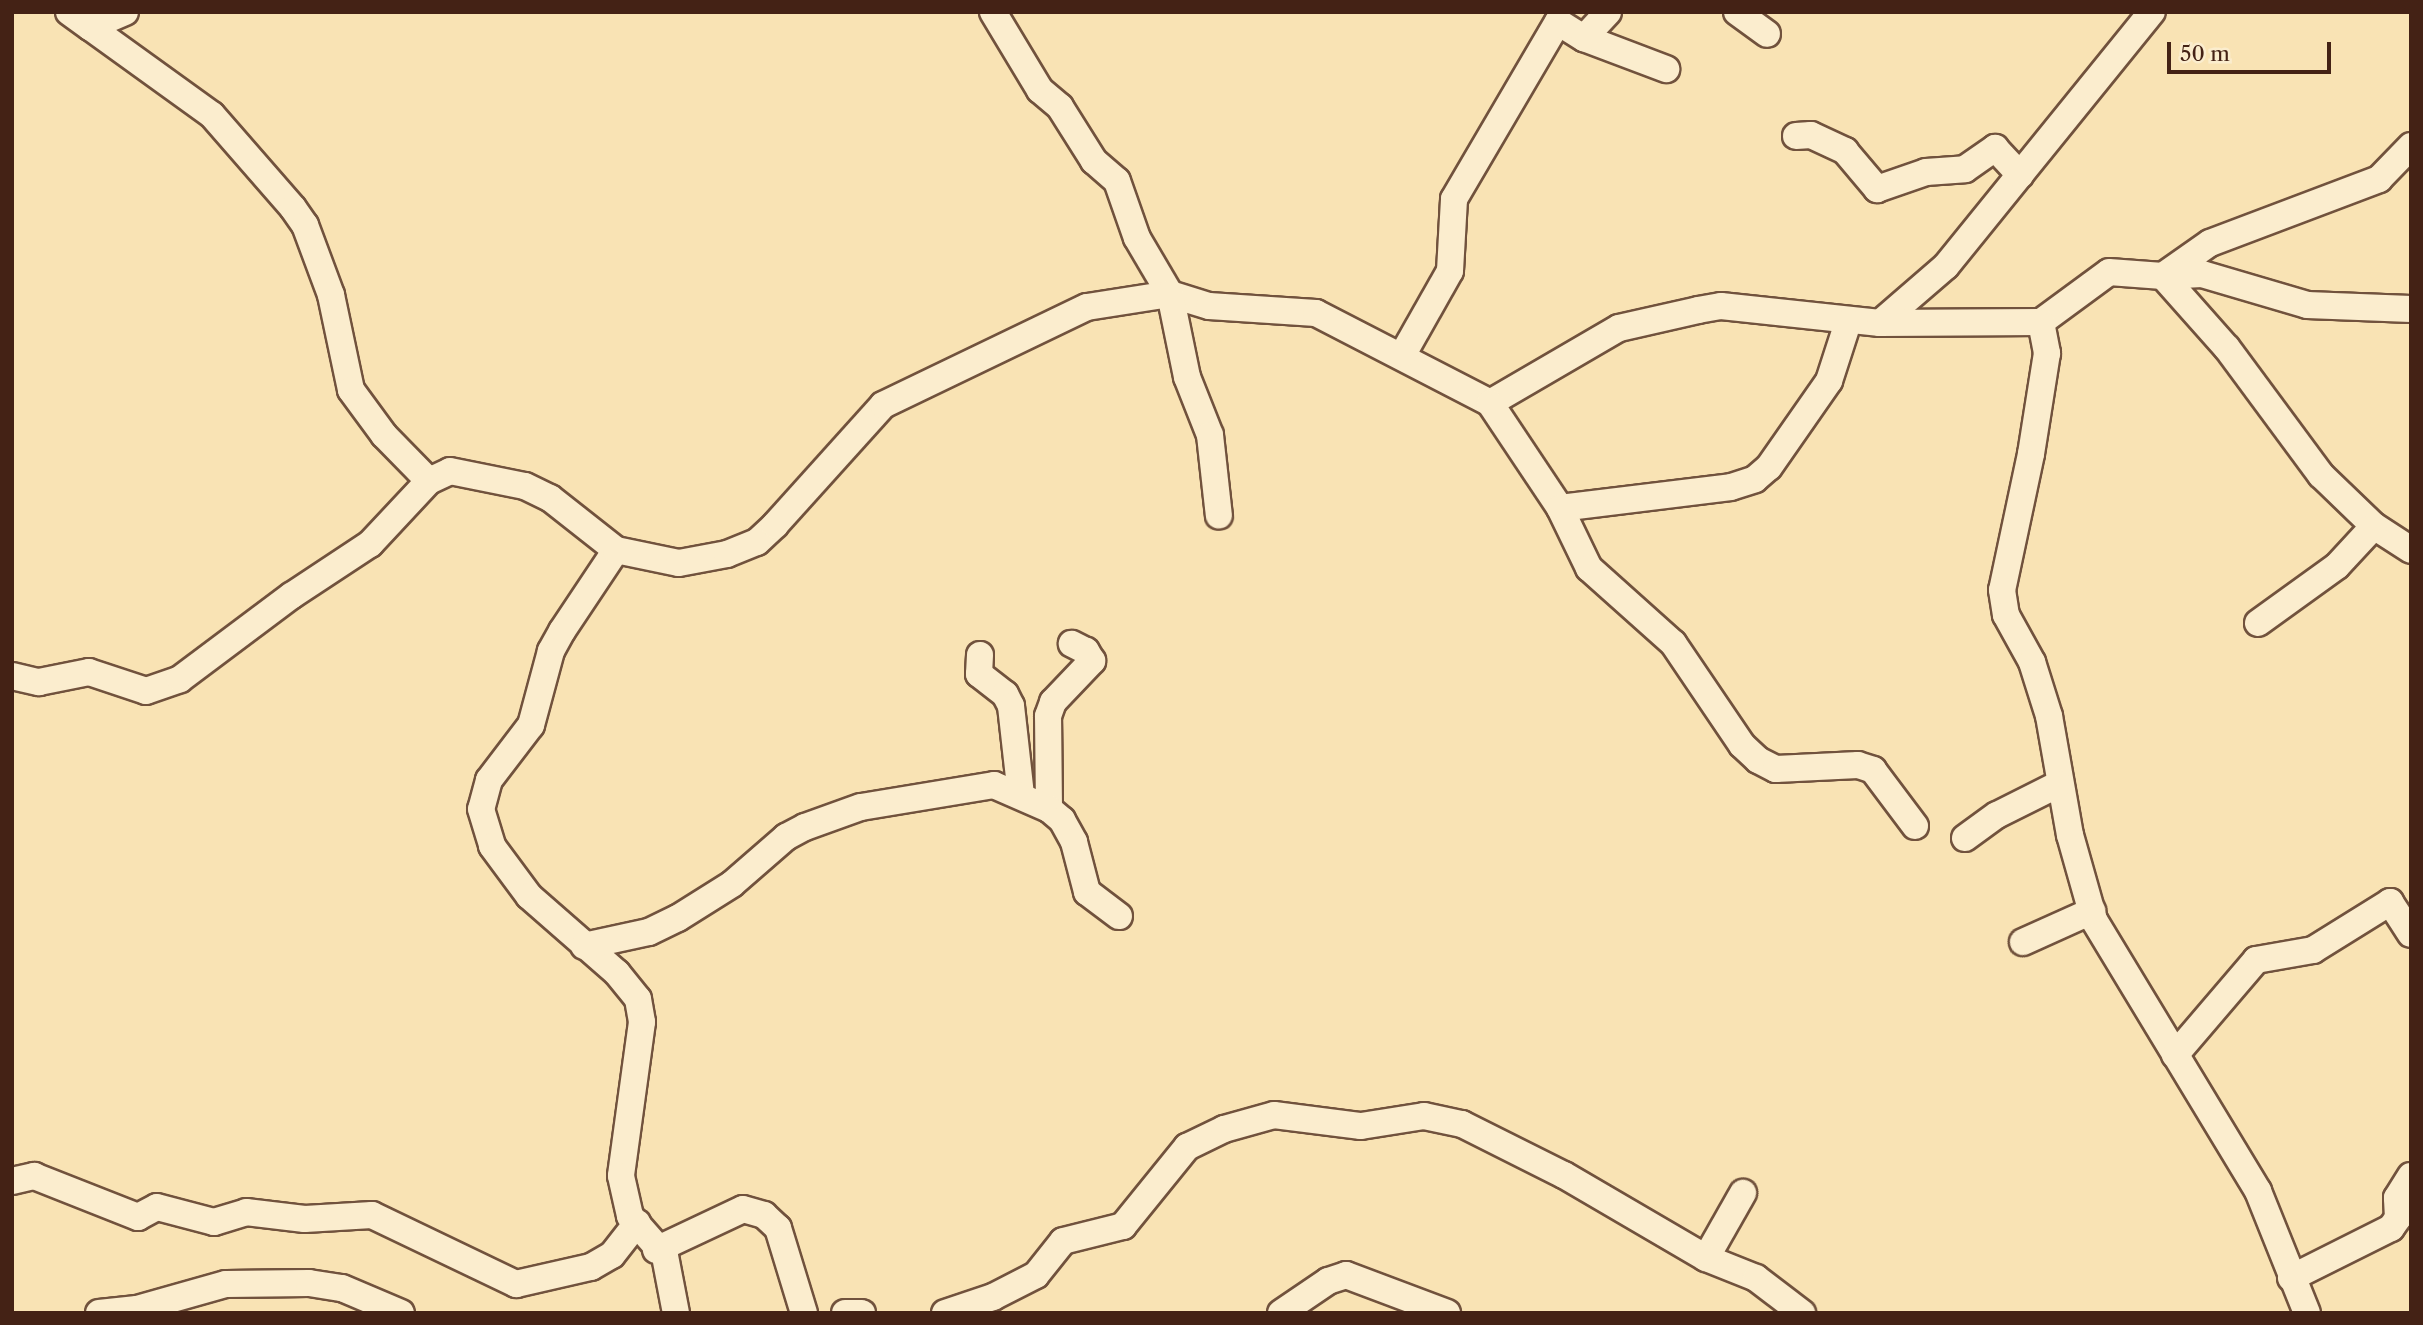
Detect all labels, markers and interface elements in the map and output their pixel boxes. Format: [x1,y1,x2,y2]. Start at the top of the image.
scale bar [2171,28,2336,72]
text: 50 m [2180,41,2230,66]

